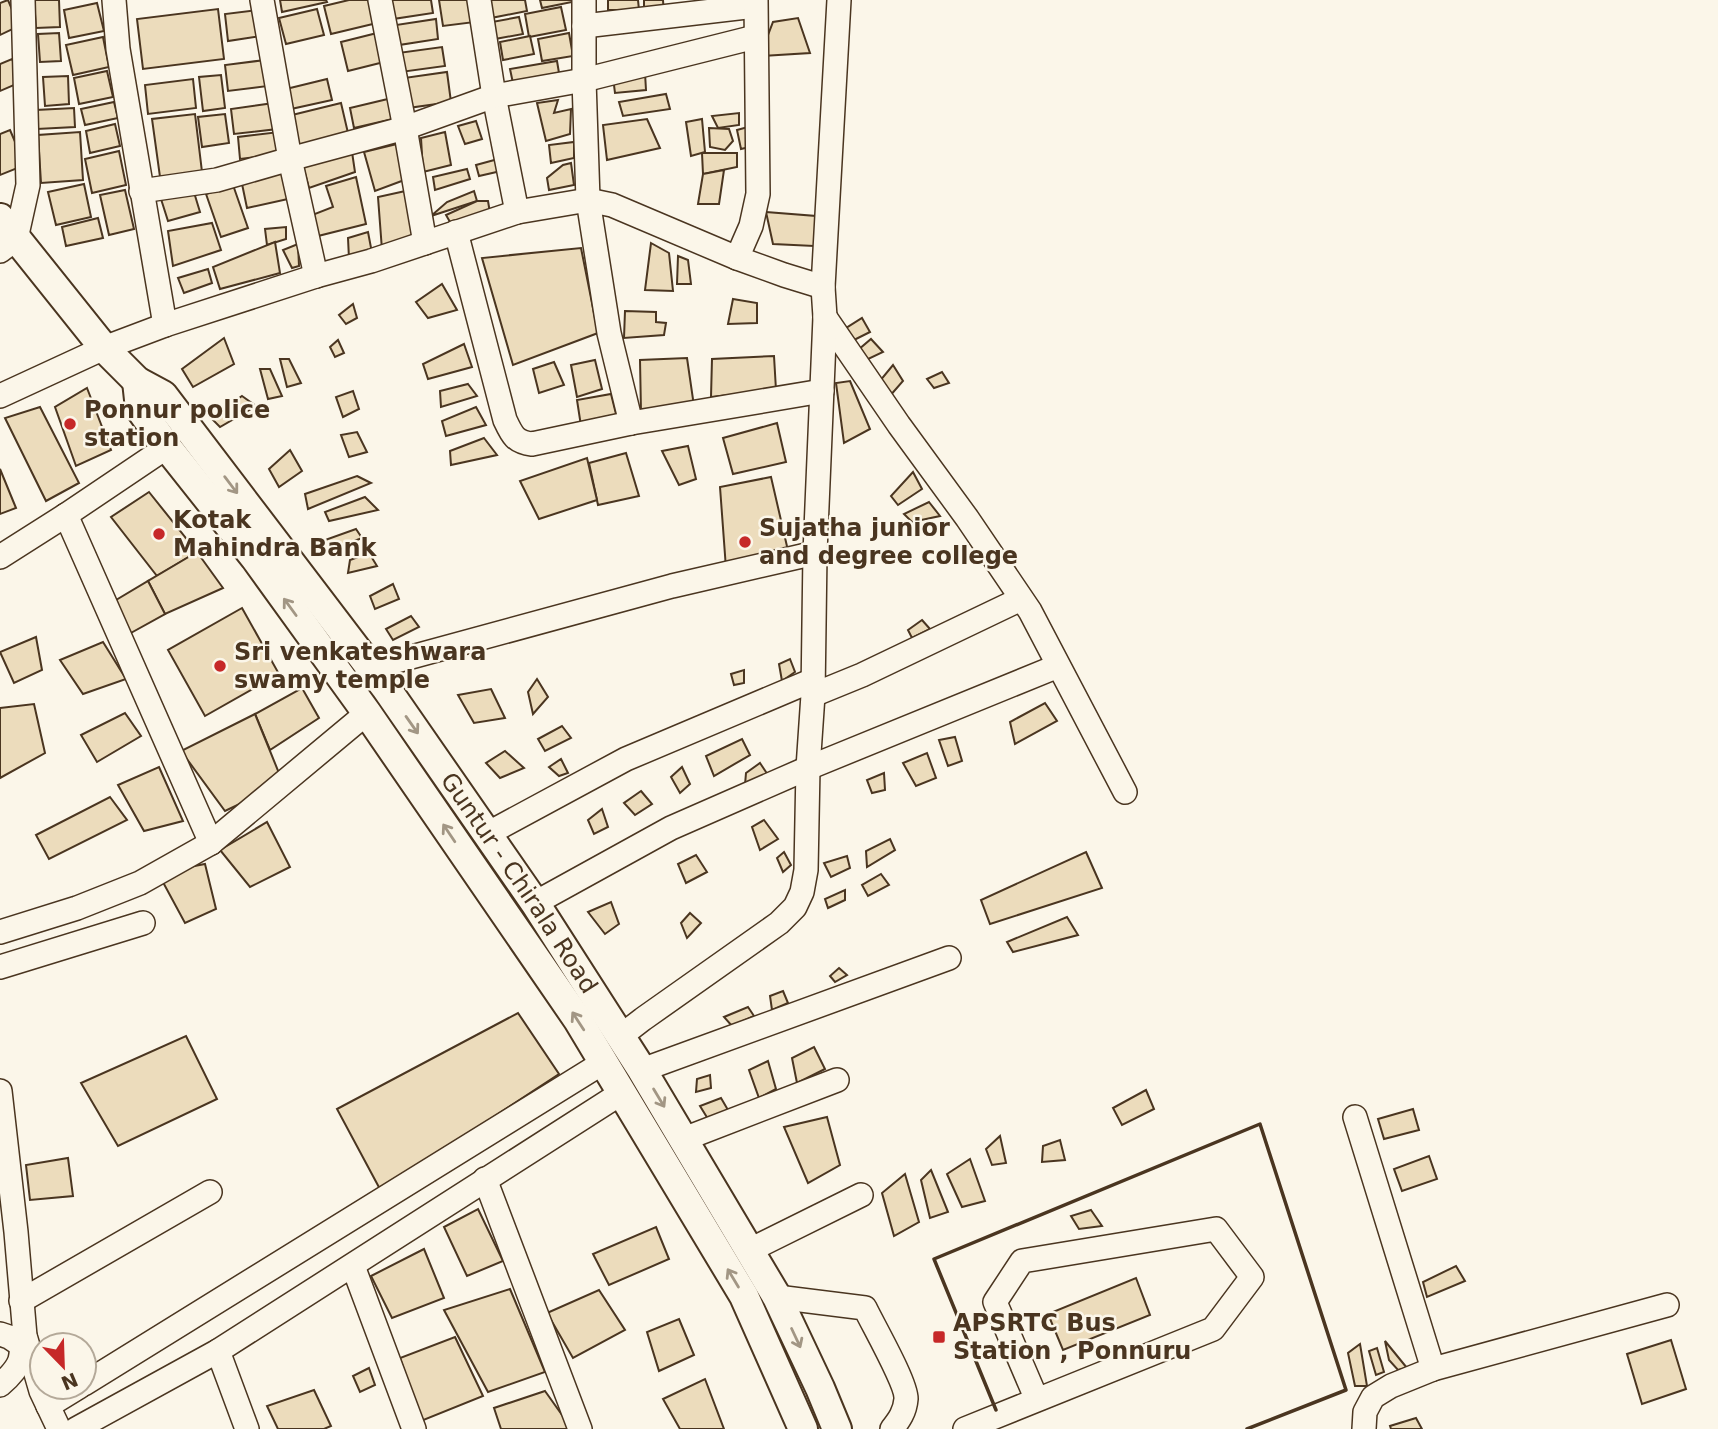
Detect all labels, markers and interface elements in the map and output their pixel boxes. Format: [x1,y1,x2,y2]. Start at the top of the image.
place label: Ponnur police station [84,396,270,452]
marker: Ponnur police station [62,416,78,432]
one-way arrow [223,475,238,494]
place label: Kotak Mahindra Bank [173,506,378,562]
place label: Sujatha junior and degree college [759,514,1018,570]
marker: Kotak Mahindra Bank [151,526,167,542]
marker: Sujatha junior and degree college [737,534,753,550]
one-way arrow [283,598,297,617]
place label: Sri venkateshwara swamy temple [234,638,486,694]
marker: Sri venkateshwara swamy temple [212,658,228,674]
one-way arrow [405,715,419,734]
street label: Guntur - Chirala Road [435,767,603,999]
one-way arrow [442,824,456,843]
one-way arrow [571,1011,585,1031]
one-way arrow [653,1088,667,1108]
one-way arrow [726,1269,740,1289]
place label: APSRTC Bus Station , Ponnuru [953,1309,1191,1365]
one-way arrow [791,1328,804,1349]
marker: APSRTC Bus Station , Ponnuru [931,1329,947,1345]
north arrow [28,1331,98,1401]
text: N [58,1368,81,1395]

